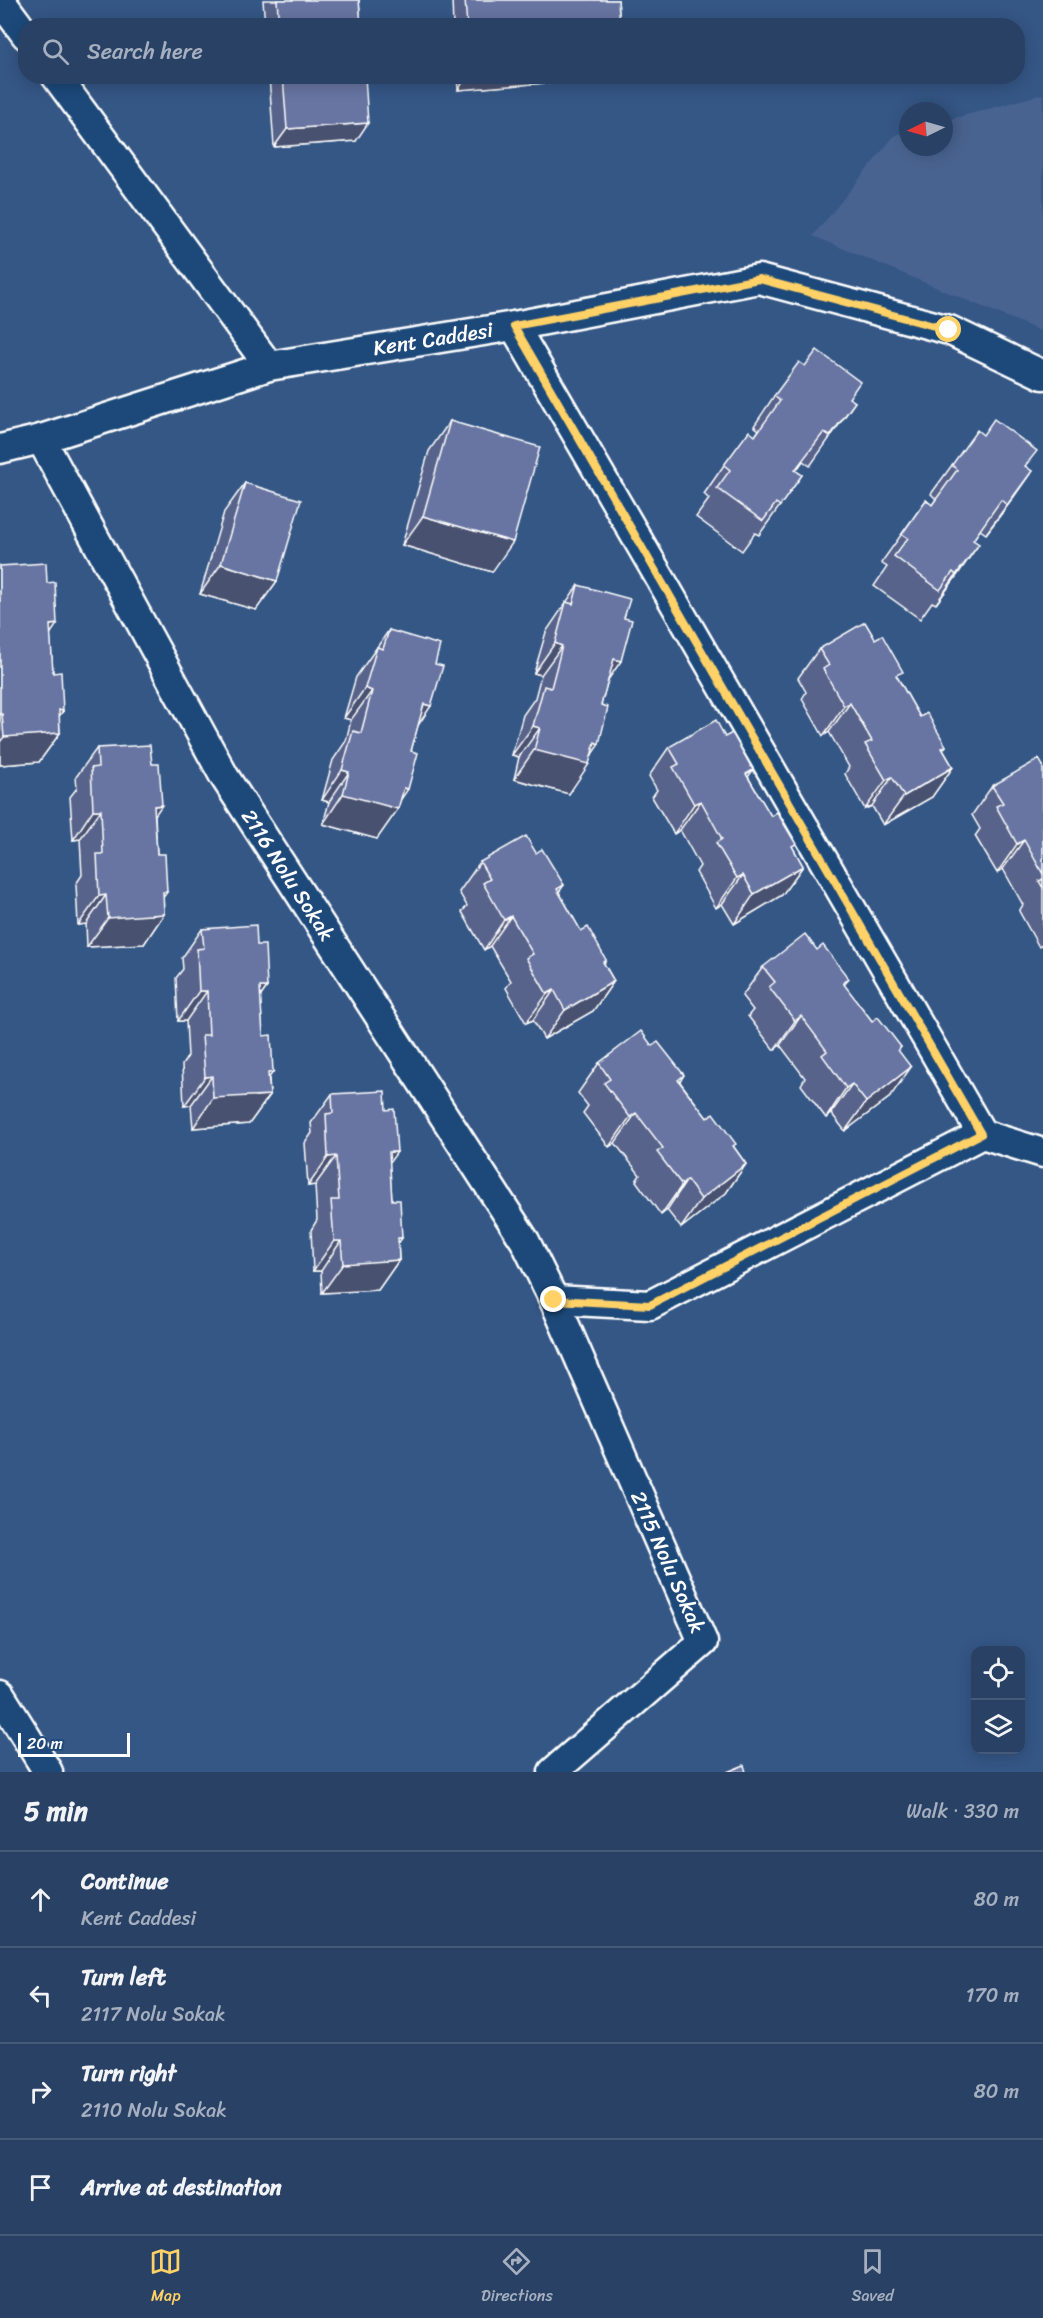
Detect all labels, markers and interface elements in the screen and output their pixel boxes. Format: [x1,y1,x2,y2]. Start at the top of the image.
search box [18,18,1025,84]
text: Search here [87,32,203,71]
icon: search [39,35,72,68]
north arrow [899,102,953,156]
street label: Kent Caddesi [370,311,497,367]
route start [935,316,961,342]
street label: 2116 Nolu Sokak [231,801,345,949]
route end [540,1286,566,1312]
street label: 2115 Nolu Sokak [620,1484,716,1640]
map controls [971,1646,1025,1754]
button: locate [971,1646,1025,1700]
button: layers [971,1700,1025,1754]
text: 20 m [27,1729,63,1758]
scale bar [18,1730,130,1758]
text: 5 min [24,1788,88,1834]
text: Walk · 330 m [906,1794,1019,1829]
text: Continue [81,1862,169,1901]
text: 80 m [974,1882,1019,1917]
icon: ahead [24,1883,57,1916]
text: Kent Caddesi [81,1901,196,1936]
text: Turn left [81,1958,166,1997]
text: 170 m [966,1978,1019,2013]
icon: left [24,1979,57,2012]
text: 2117 Nolu Sokak [81,1997,226,2032]
text: Turn right [81,2054,176,2093]
text: 80 m [974,2074,1019,2109]
icon: right [24,2075,57,2108]
text: 2110 Nolu Sokak [81,2093,227,2128]
text: Arrive at destination [81,2168,282,2207]
icon: arrive [24,2171,57,2204]
tab: Map [149,2245,182,2310]
tab: Directions [481,2245,553,2310]
tab: Saved [851,2245,894,2310]

